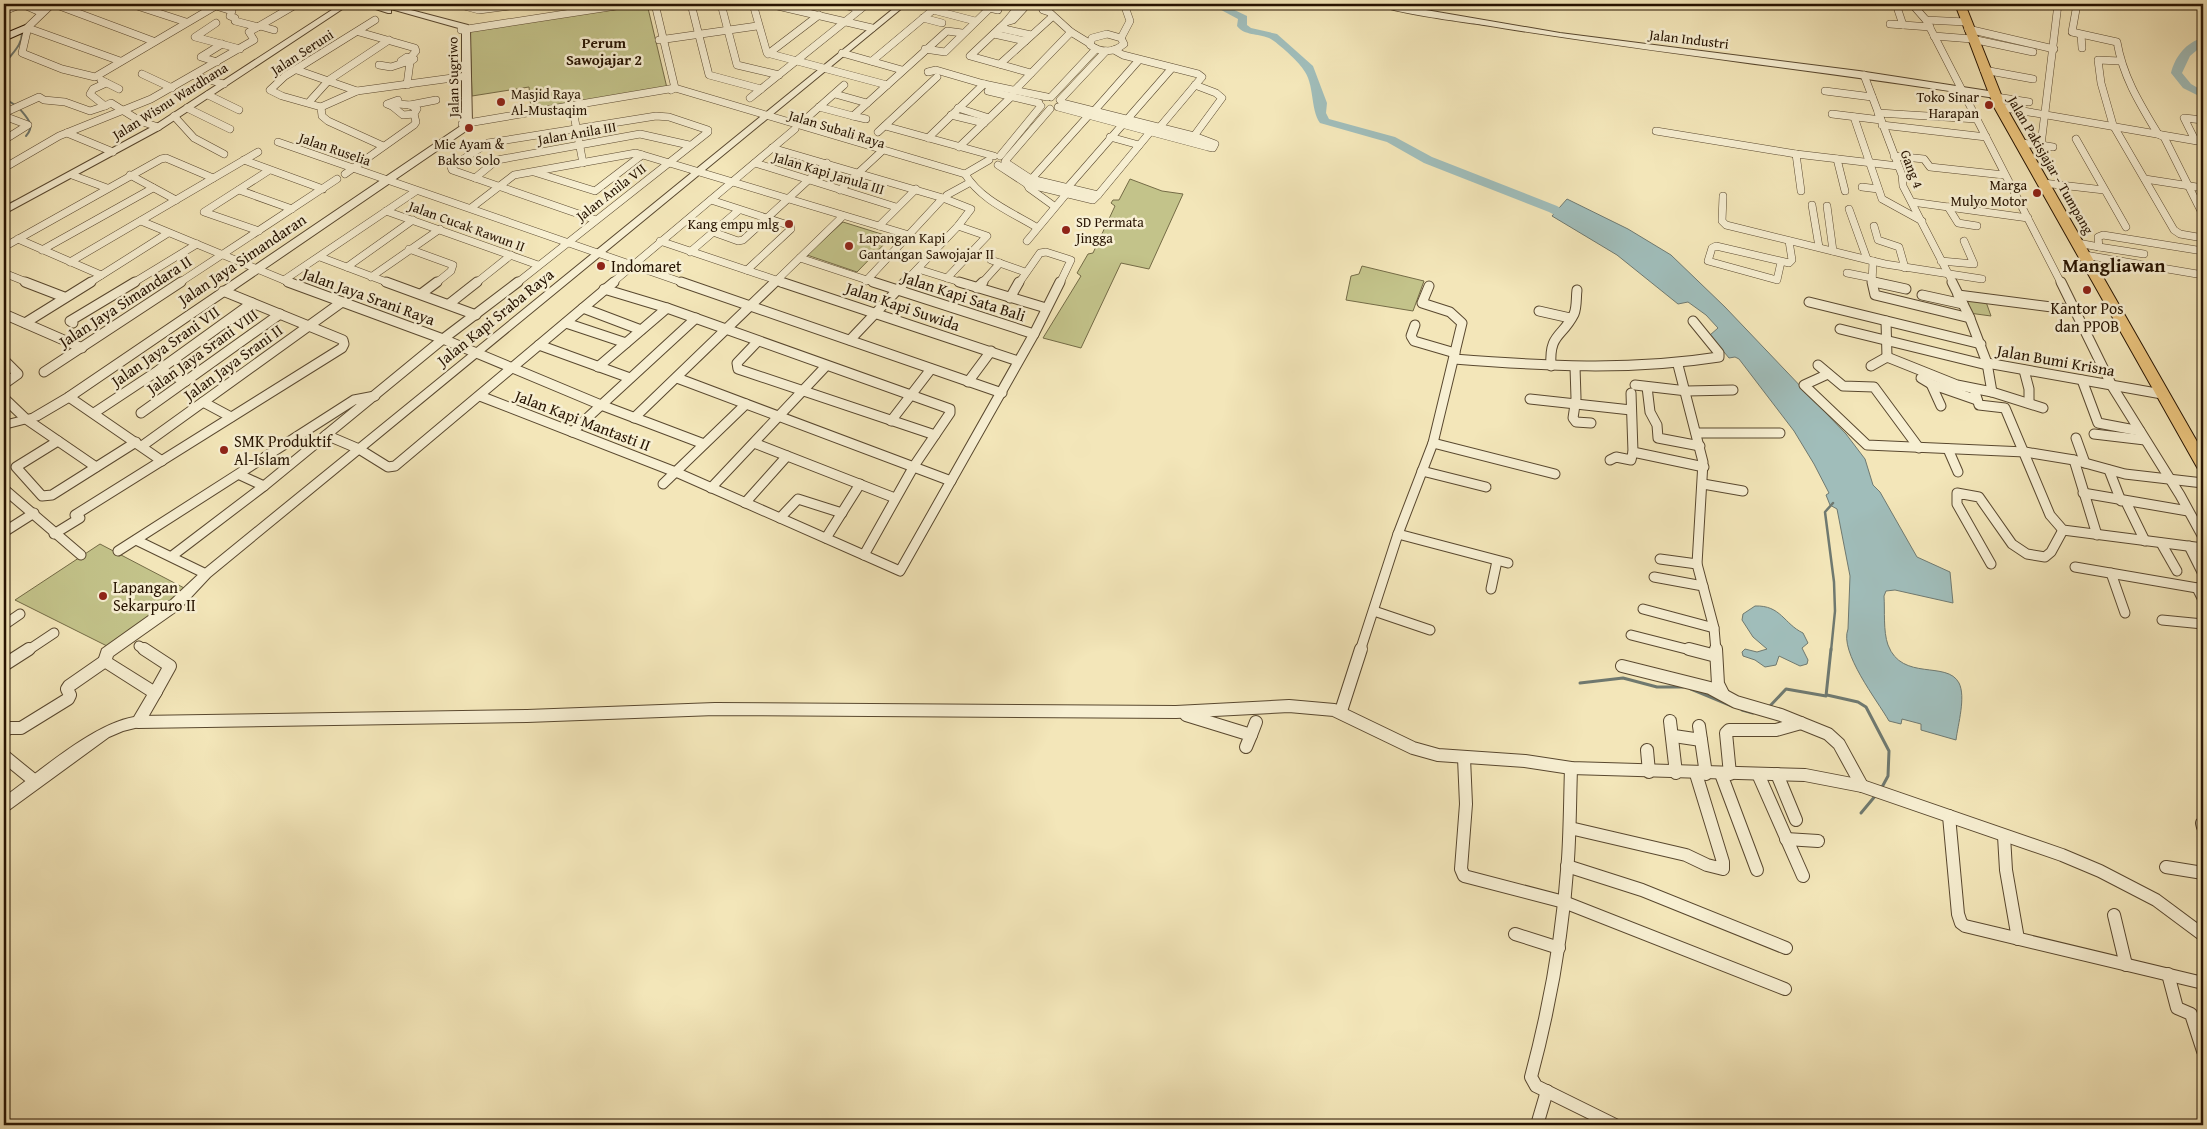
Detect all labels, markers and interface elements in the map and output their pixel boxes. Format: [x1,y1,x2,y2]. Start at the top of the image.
street label: Jalan Seruni [265,24,337,81]
street label: Jalan Industri [1646,24,1730,54]
district label: Perum Sawojajar 2 [566,32,642,70]
street label: Jalan Sugriwo [442,37,464,119]
street label: Jalan Wisnu Wardhana [107,57,232,146]
place label: Masjid Raya Al-Mustaqim [511,84,588,120]
place label: Toko Sinar Harapan [1916,87,1979,123]
street label: Jalan Pakisjajar - Tumpang [2002,90,2099,238]
marker: Masjid Raya Al-Mustaqim [495,96,507,108]
marker: Toko Sinar Harapan [1983,99,1995,111]
street label: Jalan Subali Raya [784,104,888,153]
street label: Jalan Anila III [534,116,618,150]
marker: Mie Ayam & Bakso Solo [463,122,475,134]
street label: Jalan Ruselia [295,127,374,171]
place label: Mie Ayam & Bakso Solo [434,134,505,170]
street label: Jalan Kapi Janula III [769,146,887,199]
street label: Gang 4 [1896,147,1929,191]
street label: Jalan Anila VII [570,158,650,227]
place label: Marga Mulyo Motor [1951,175,2027,211]
marker: Marga Mulyo Motor [2031,187,2043,199]
street label: Jalan Cucak Rawun II [404,195,528,256]
street label: Jalan Jaya Simandaran [172,207,311,312]
place label: SD Permata Jingga [1074,212,1144,248]
place label: Kang empu mlg [688,214,779,234]
marker: Kang empu mlg [783,218,795,230]
marker: SD Permata Jingga [1060,224,1072,236]
place label: Lapangan Kapi Gantangan Sawojajar II [859,228,994,264]
marker: Lapangan Kapi Gantangan Sawojajar II [843,240,855,252]
street label: Jalan Jaya Simandara II [52,249,196,354]
district label: Mangliawan [2063,251,2166,279]
place label: Indomaret [611,254,682,278]
street label: Jalan Jaya Srani Raya [297,260,439,331]
marker: Indomaret [595,260,607,272]
street label: Jalan Kapi Sraba Raya [430,262,559,373]
street label: Jalan Kapi Sata Bali [897,264,1029,327]
street label: Jalan Kapi Suwida [841,275,964,337]
marker: Kantor Pos dan PPOB [2081,284,2093,296]
place label: Kantor Pos dan PPOB [2050,296,2124,338]
street label: Jalan Jaya Srani VII [104,300,224,394]
street label: Jalan Jaya Srani VIII [140,302,263,401]
street label: Jalan Jaya Srani II [177,318,288,407]
street label: Jalan Bumi Krisna [1993,337,2117,382]
street label: Jalan Kapi Mantasti II [510,382,654,457]
place label: SMK Produktif Al-Islam [234,429,334,471]
marker: SMK Produktif Al-Islam [218,444,230,456]
place label: Lapangan Sekarpuro II [113,575,196,617]
marker: Lapangan Sekarpuro II [97,590,109,602]

